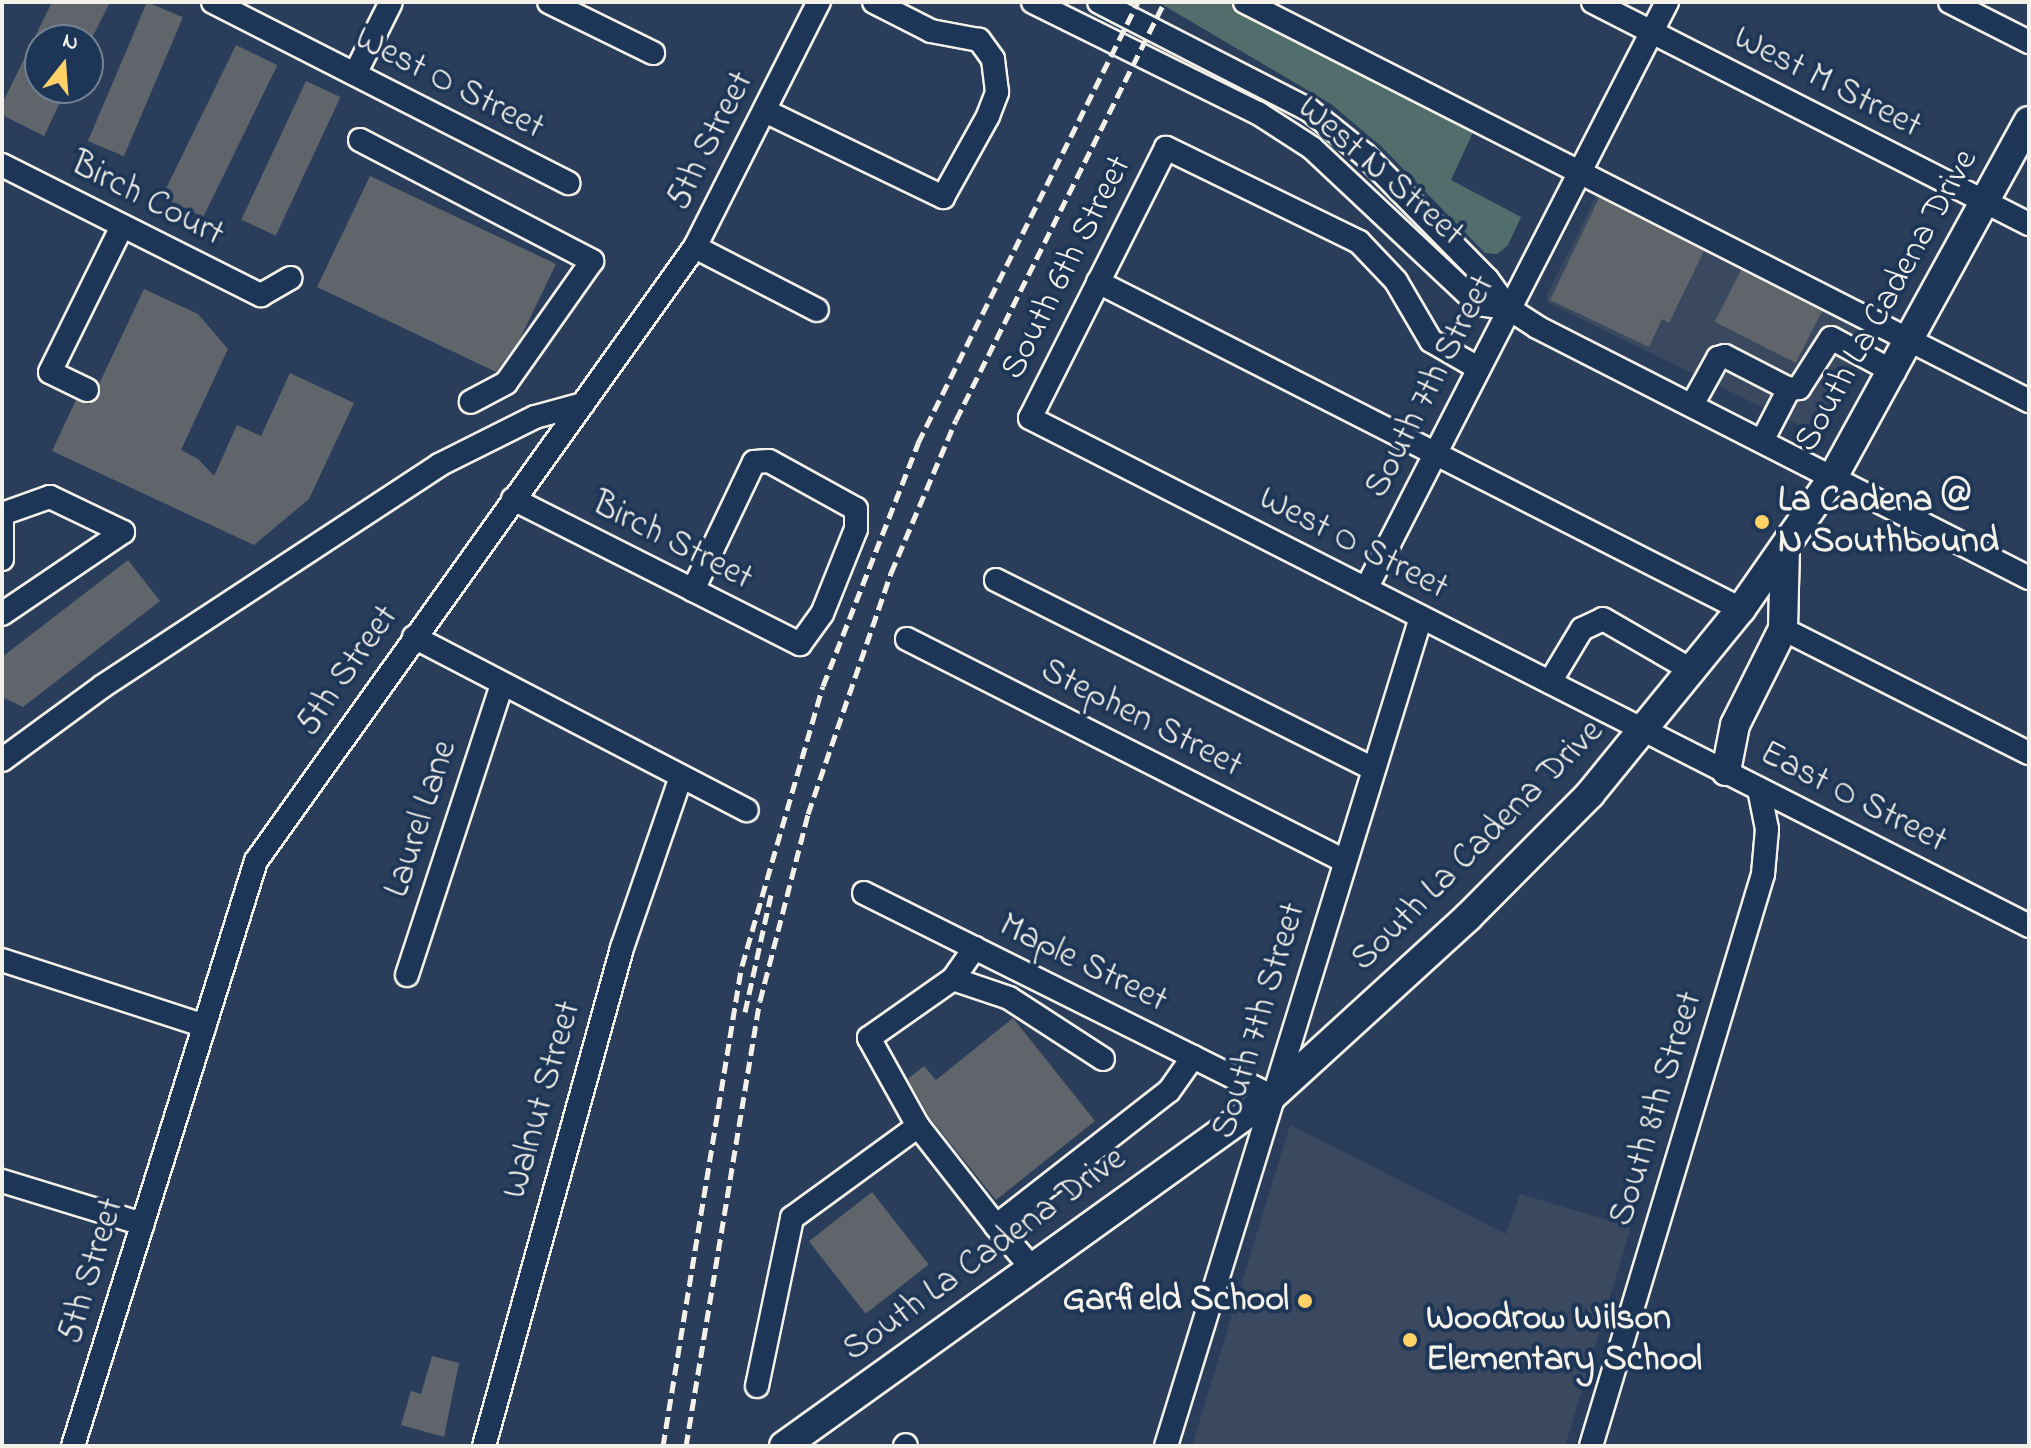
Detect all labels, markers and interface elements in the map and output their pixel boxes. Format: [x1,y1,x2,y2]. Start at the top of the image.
street label: West M Street [1726,17,1928,149]
street label: West O Street [347,18,551,150]
north arrow [24,24,104,104]
text: N [59,25,82,60]
street label: 5th Street [658,65,764,217]
street label: West N Street [1288,88,1472,256]
street label: South La Cadena Drive [1786,142,1988,460]
street label: Birch Court [63,143,231,257]
street label: South 6th Street [992,149,1142,387]
street label: South 7th Street [1356,268,1506,506]
street label: West O Street [1251,478,1455,610]
place label: La Cadena @ N Southbound [1778,479,1999,564]
street label: Birch Street [584,483,760,601]
marker: La Cadena @ N Southbound [1753,513,1771,531]
street label: 5th Street [287,597,409,745]
street label: Stephen Street [1033,650,1249,788]
street label: South La Cadena Drive [1343,711,1613,981]
street label: East O Street [1752,732,1954,864]
street label: Laurel Lane [376,735,468,903]
street label: South 7th Street [1204,898,1316,1144]
street label: Maple Street [992,905,1174,1023]
street label: South 8th Street [1601,987,1713,1231]
street label: Walnut Street [494,996,592,1204]
street label: South La Cadena Drive [835,1138,1135,1372]
street label: 5th Street [49,1193,135,1349]
place label: Garfield School [1063,1279,1289,1323]
marker: Garfield School [1296,1292,1314,1310]
place label: Woodrow Wilson Elementary School [1426,1297,1702,1382]
marker: Woodrow Wilson Elementary School [1401,1331,1419,1349]

